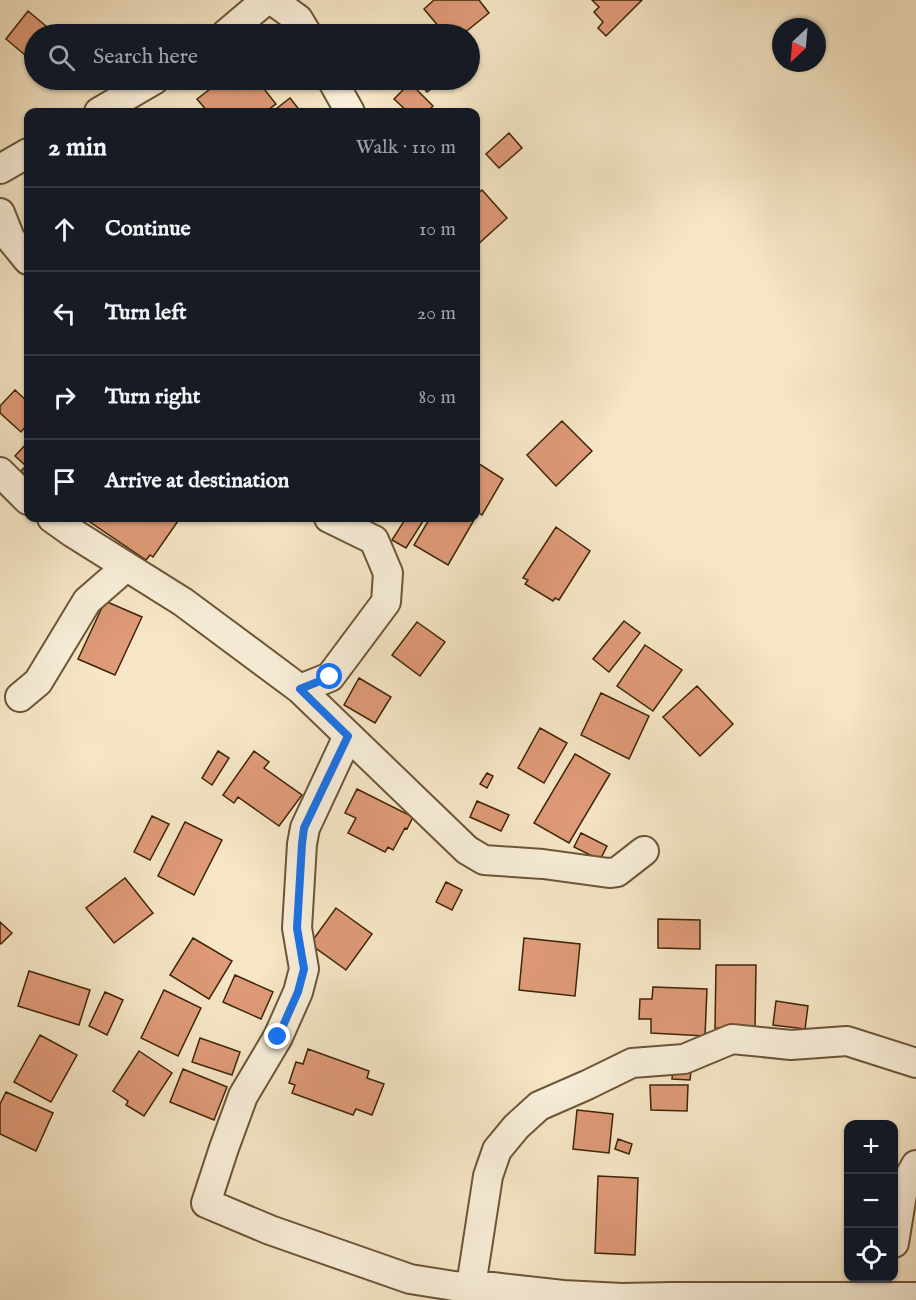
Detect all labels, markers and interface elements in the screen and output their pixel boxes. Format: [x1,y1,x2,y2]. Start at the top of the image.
north arrow [772,18,826,72]
search box [24,24,480,90]
icon: search [45,41,78,74]
text: Search here [93,43,198,71]
text: 2 min [48,131,107,164]
text: Walk · 110 m [356,135,456,160]
icon: ahead [48,213,81,246]
text: Continue [105,215,191,243]
text: 10 m [419,217,456,242]
icon: left [48,297,81,330]
text: Turn left [105,299,187,327]
text: 20 m [417,301,456,326]
icon: right [48,381,81,414]
text: Turn right [105,383,200,411]
text: 80 m [419,385,456,410]
icon: arrive [48,465,81,498]
text: Arrive at destination [105,467,289,495]
route start [316,663,342,689]
route end [264,1023,290,1049]
map controls [844,1120,898,1282]
button: + [844,1120,898,1174]
button: − [844,1174,898,1228]
button: locate [844,1228,898,1282]

